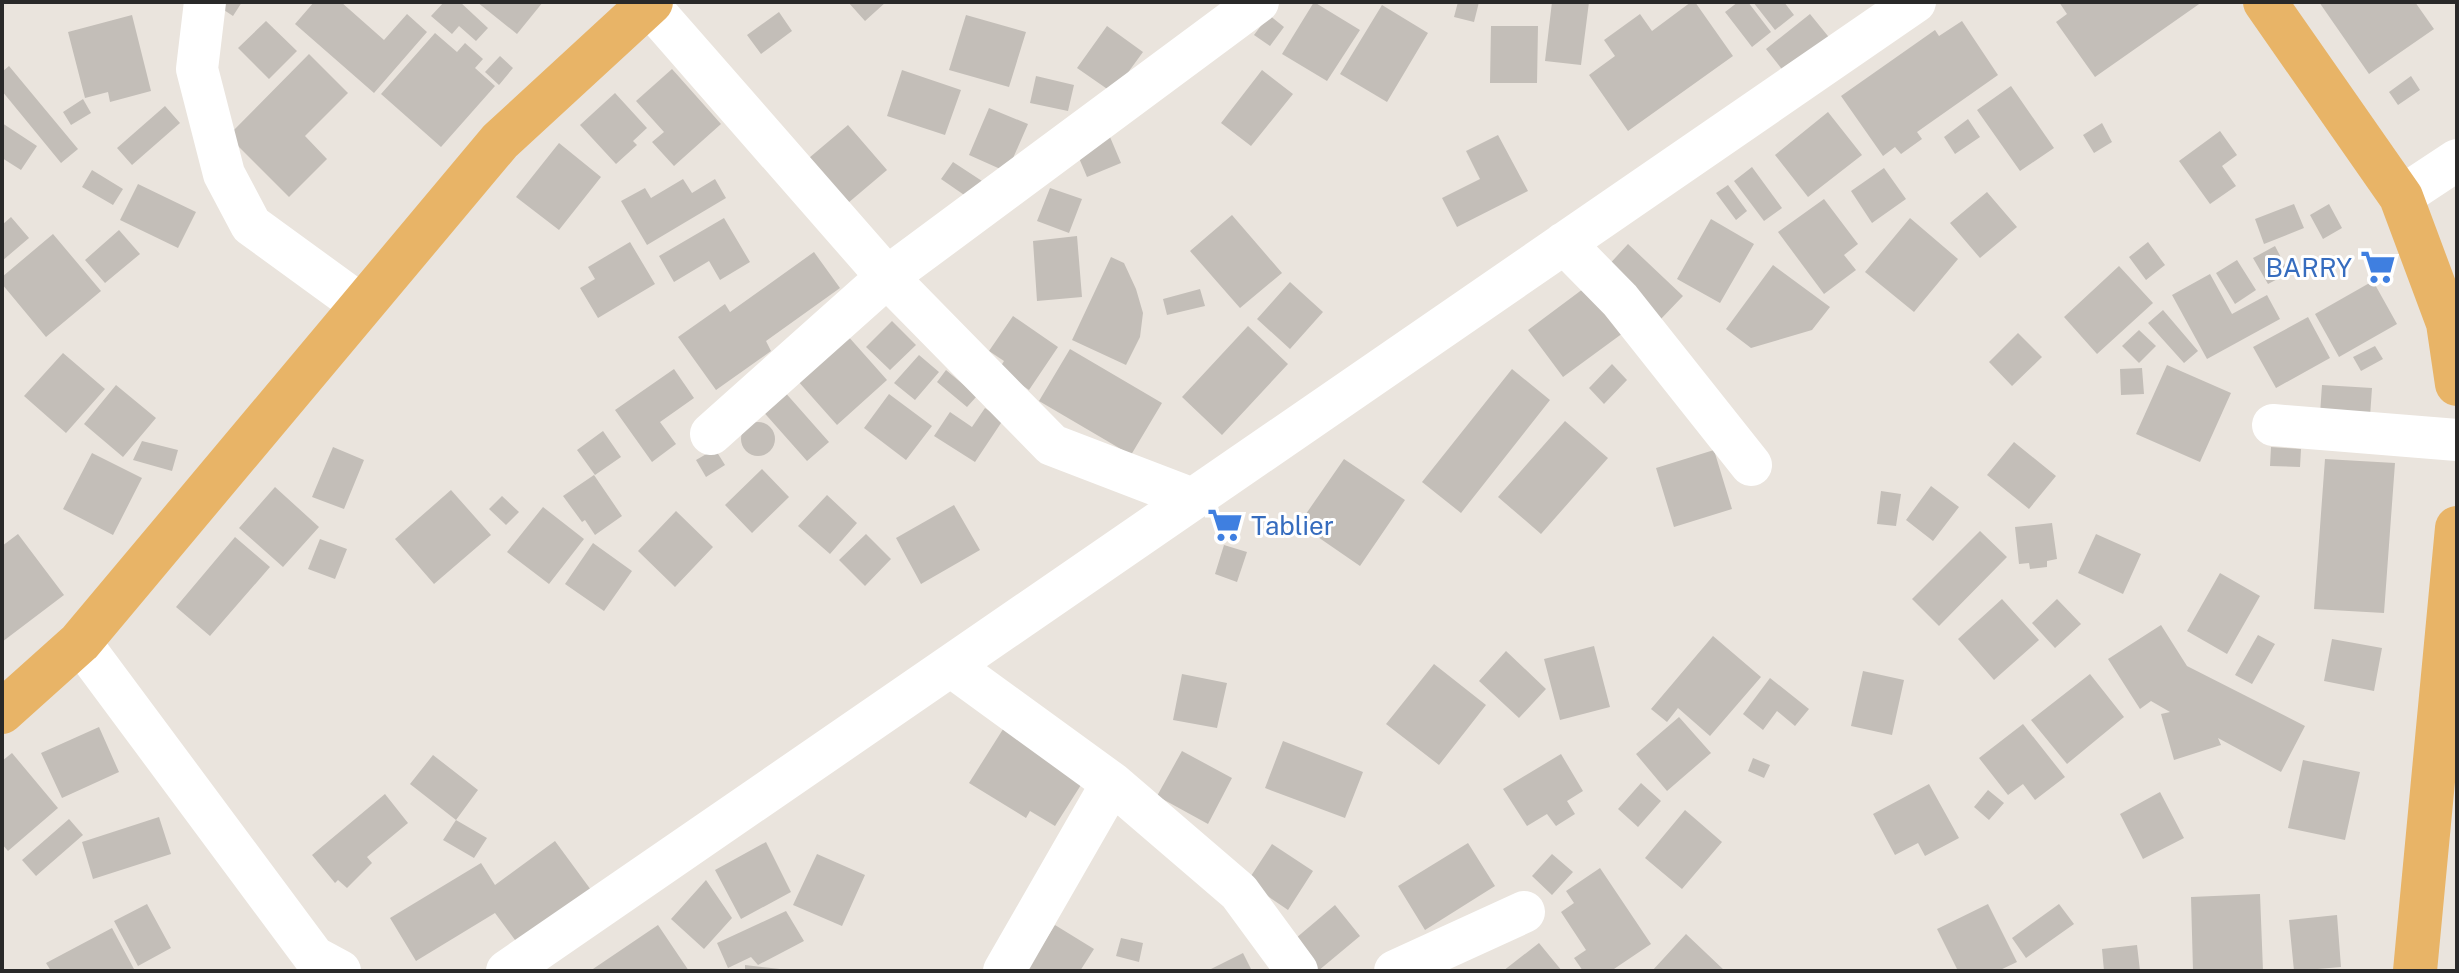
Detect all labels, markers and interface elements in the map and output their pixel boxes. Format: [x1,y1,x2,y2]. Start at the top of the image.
supermarket icon: BARRY [2359,248,2397,286]
place label: BARRY [2266,252,2352,283]
supermarket icon: Tablier [1206,506,1244,544]
place label: Tablier [1251,510,1334,541]

